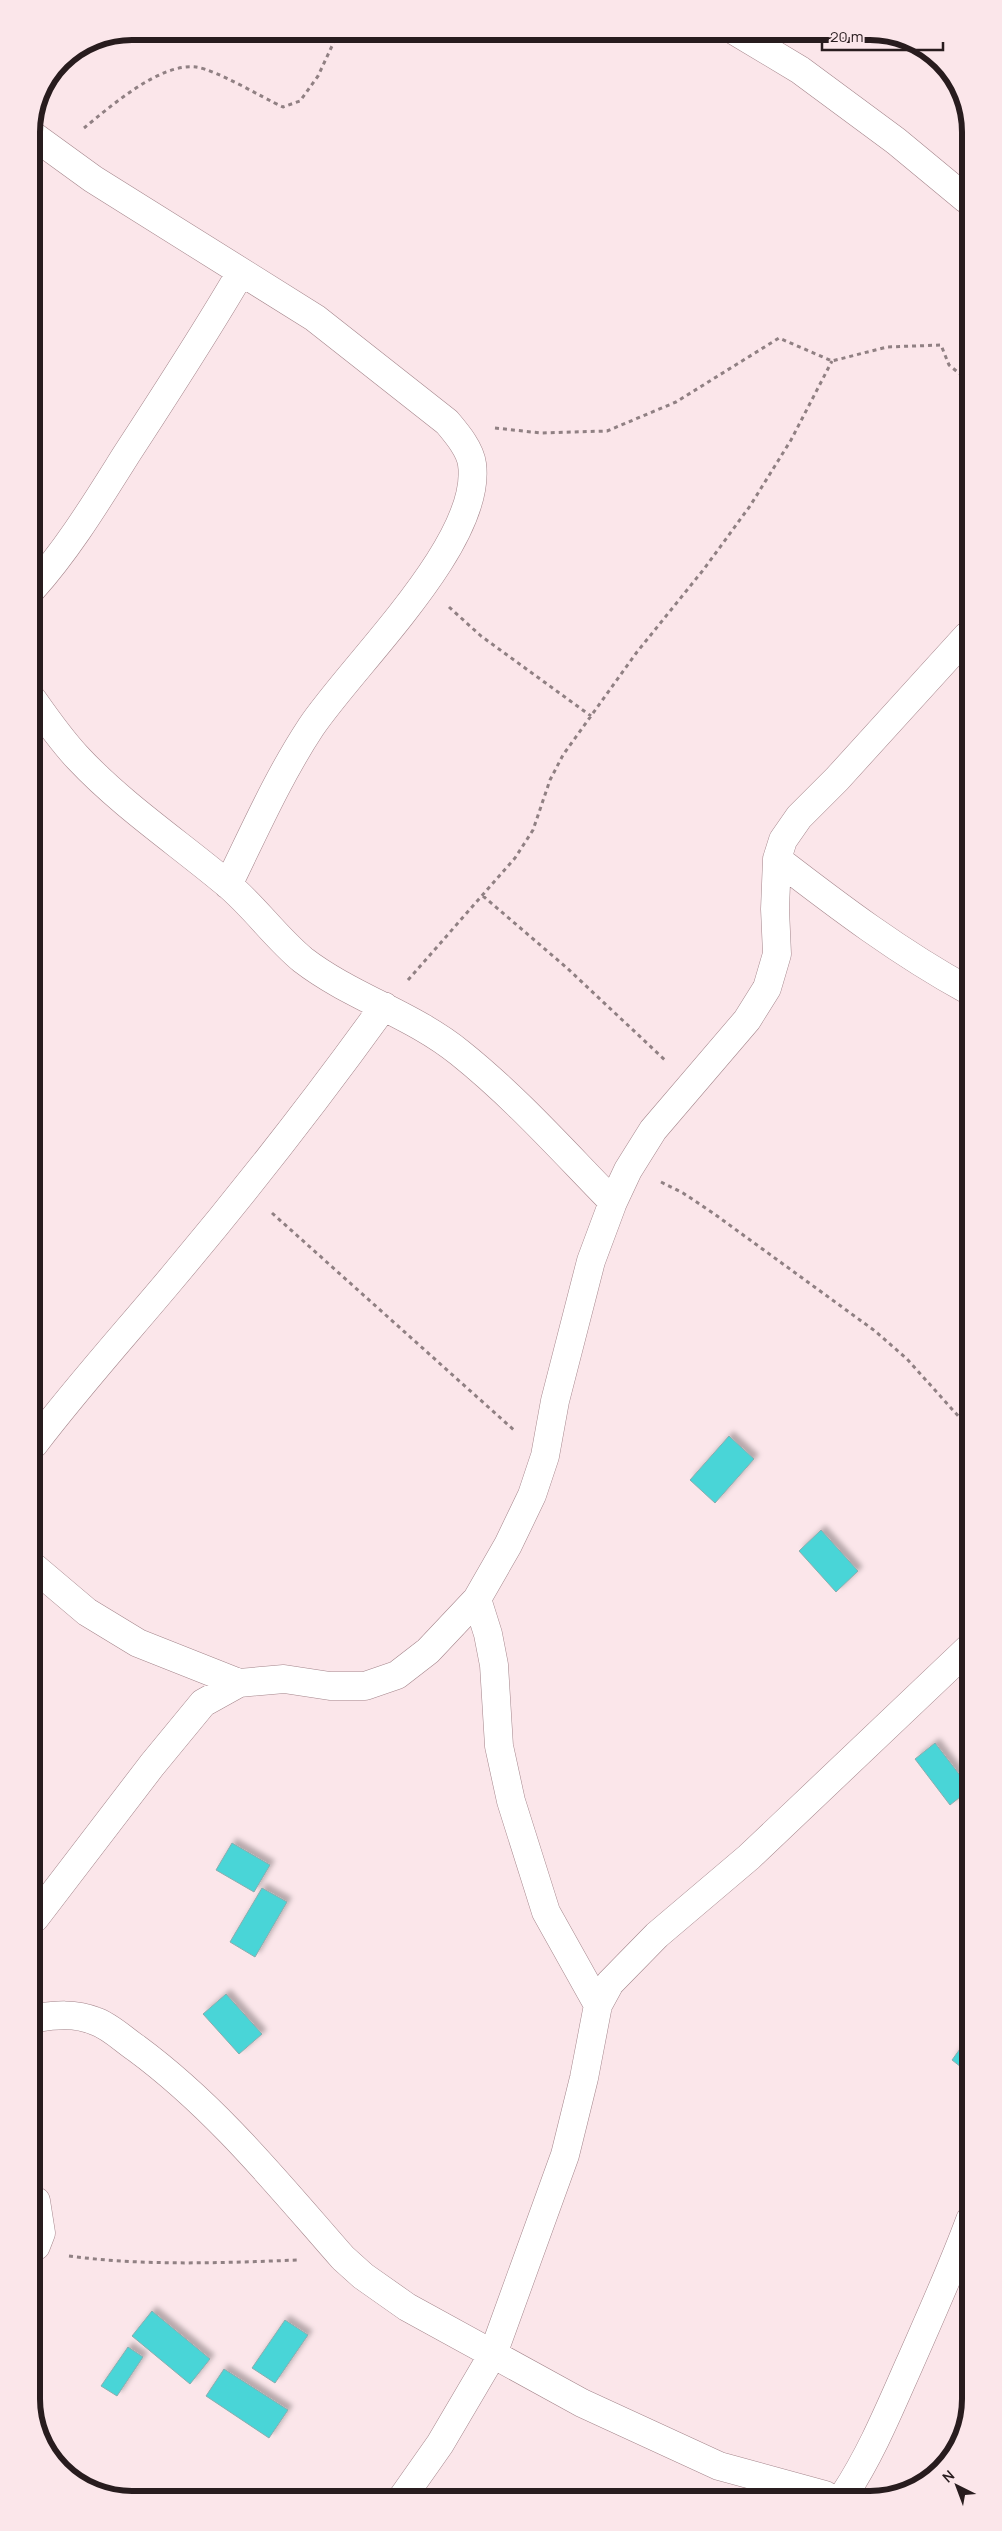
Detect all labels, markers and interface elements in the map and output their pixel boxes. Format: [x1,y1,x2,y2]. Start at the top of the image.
scale bar [822,20,943,52]
text: 20 m [830,26,863,47]
north arrow [932,2461,982,2511]
text: N [938,2466,958,2486]

